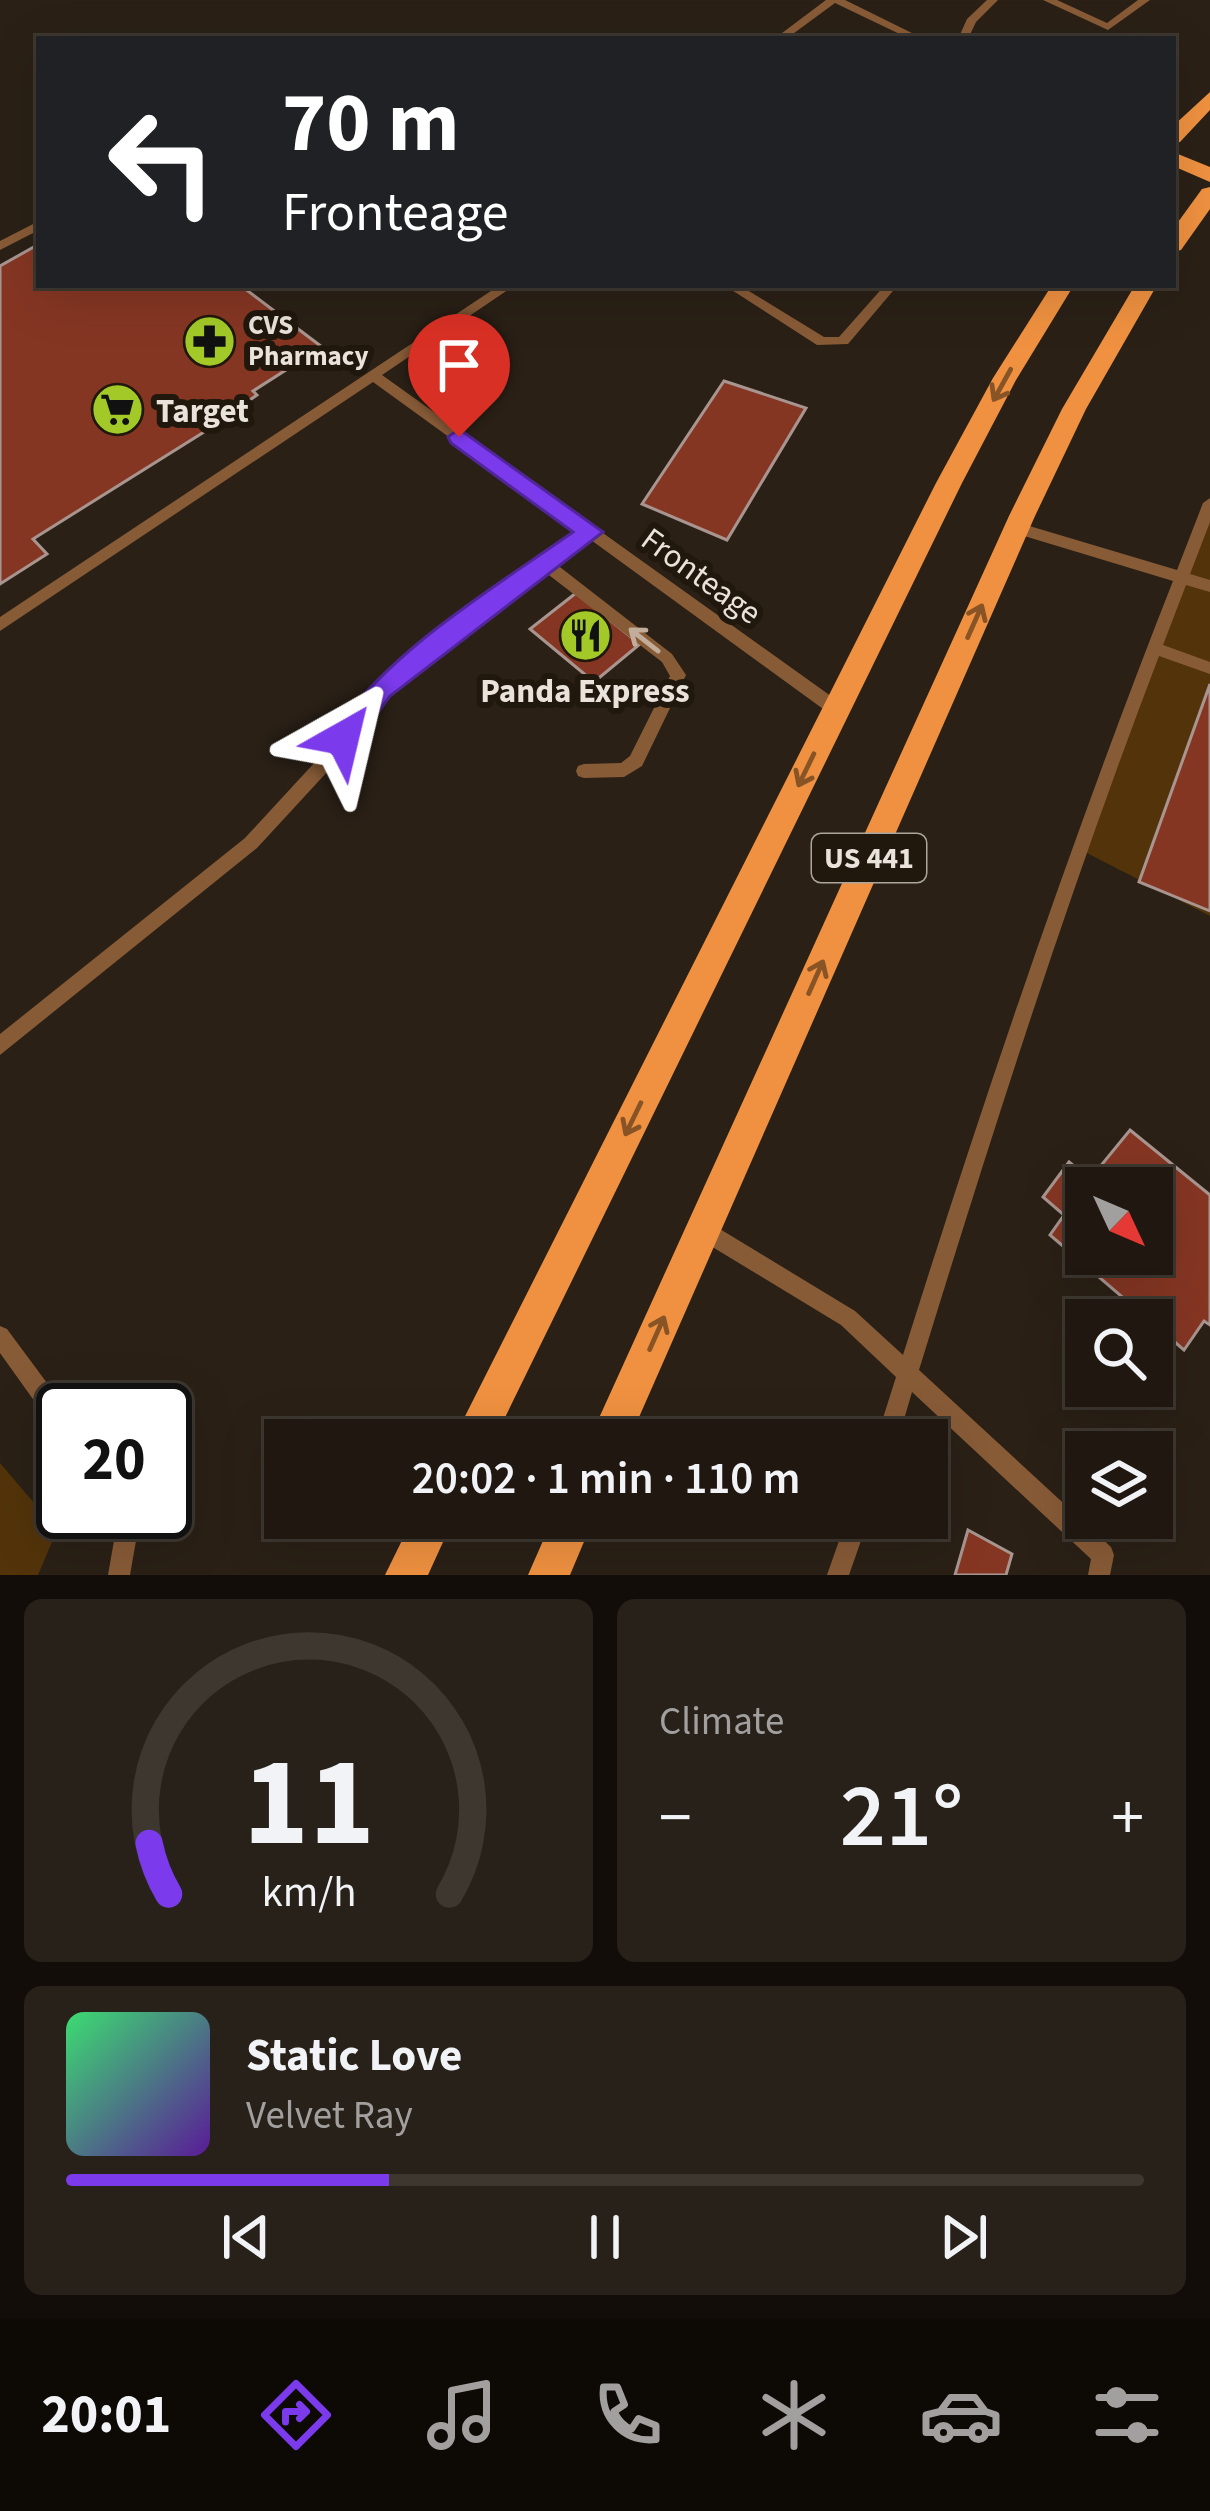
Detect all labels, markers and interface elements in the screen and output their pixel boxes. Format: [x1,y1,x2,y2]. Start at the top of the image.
text: 70 m [282,64,460,184]
icon: left [84,84,240,240]
text: Fronteage [282,175,509,252]
place label: CVS Pharmacy [248,306,369,376]
pharmacy icon: CVS Pharmacy [181,313,237,369]
pin [408,314,510,437]
icon: arrive [426,332,492,398]
one-way arrow [990,366,1014,401]
supermarket icon: Target [89,382,145,438]
place label: Target [156,388,249,435]
street label: Fronteage [631,516,771,636]
one-way arrow [965,604,987,640]
restaurant icon: Panda Express [557,608,613,664]
one-way arrow [628,627,660,654]
place label: Panda Express [480,668,690,715]
position arrow [280,675,406,801]
one-way arrow [794,751,817,787]
road number: US 441 [812,834,926,882]
one-way arrow [806,960,828,996]
one-way arrow [620,1101,643,1136]
north arrow [1065,1167,1173,1275]
map controls [1065,1167,1173,1539]
button: search [1065,1299,1173,1407]
one-way arrow [647,1316,669,1352]
speed limit sign: 20 [36,1383,192,1539]
button: layers [1065,1431,1173,1539]
text: 20:02 · 1 min · 110 m [412,1447,800,1511]
text: Climate [659,1694,784,1750]
text: 11 [243,1715,374,1893]
text: 21° [840,1753,963,1881]
text: − [659,1771,692,1865]
text: + [1111,1771,1144,1865]
text: km/h [261,1861,356,1922]
text: Static Love [246,2024,462,2088]
text: Velvet Ray [246,2088,413,2144]
icon: previous [213,2204,279,2270]
icon: pause [572,2204,638,2270]
icon: next [931,2204,997,2270]
icon: directions [254,2373,338,2457]
icon: music [420,2373,504,2457]
icon: phone [586,2373,670,2457]
icon: climate [752,2373,836,2457]
icon: car [919,2373,1003,2457]
icon: filters [1085,2373,1169,2457]
text: 20:01 [41,2377,171,2454]

